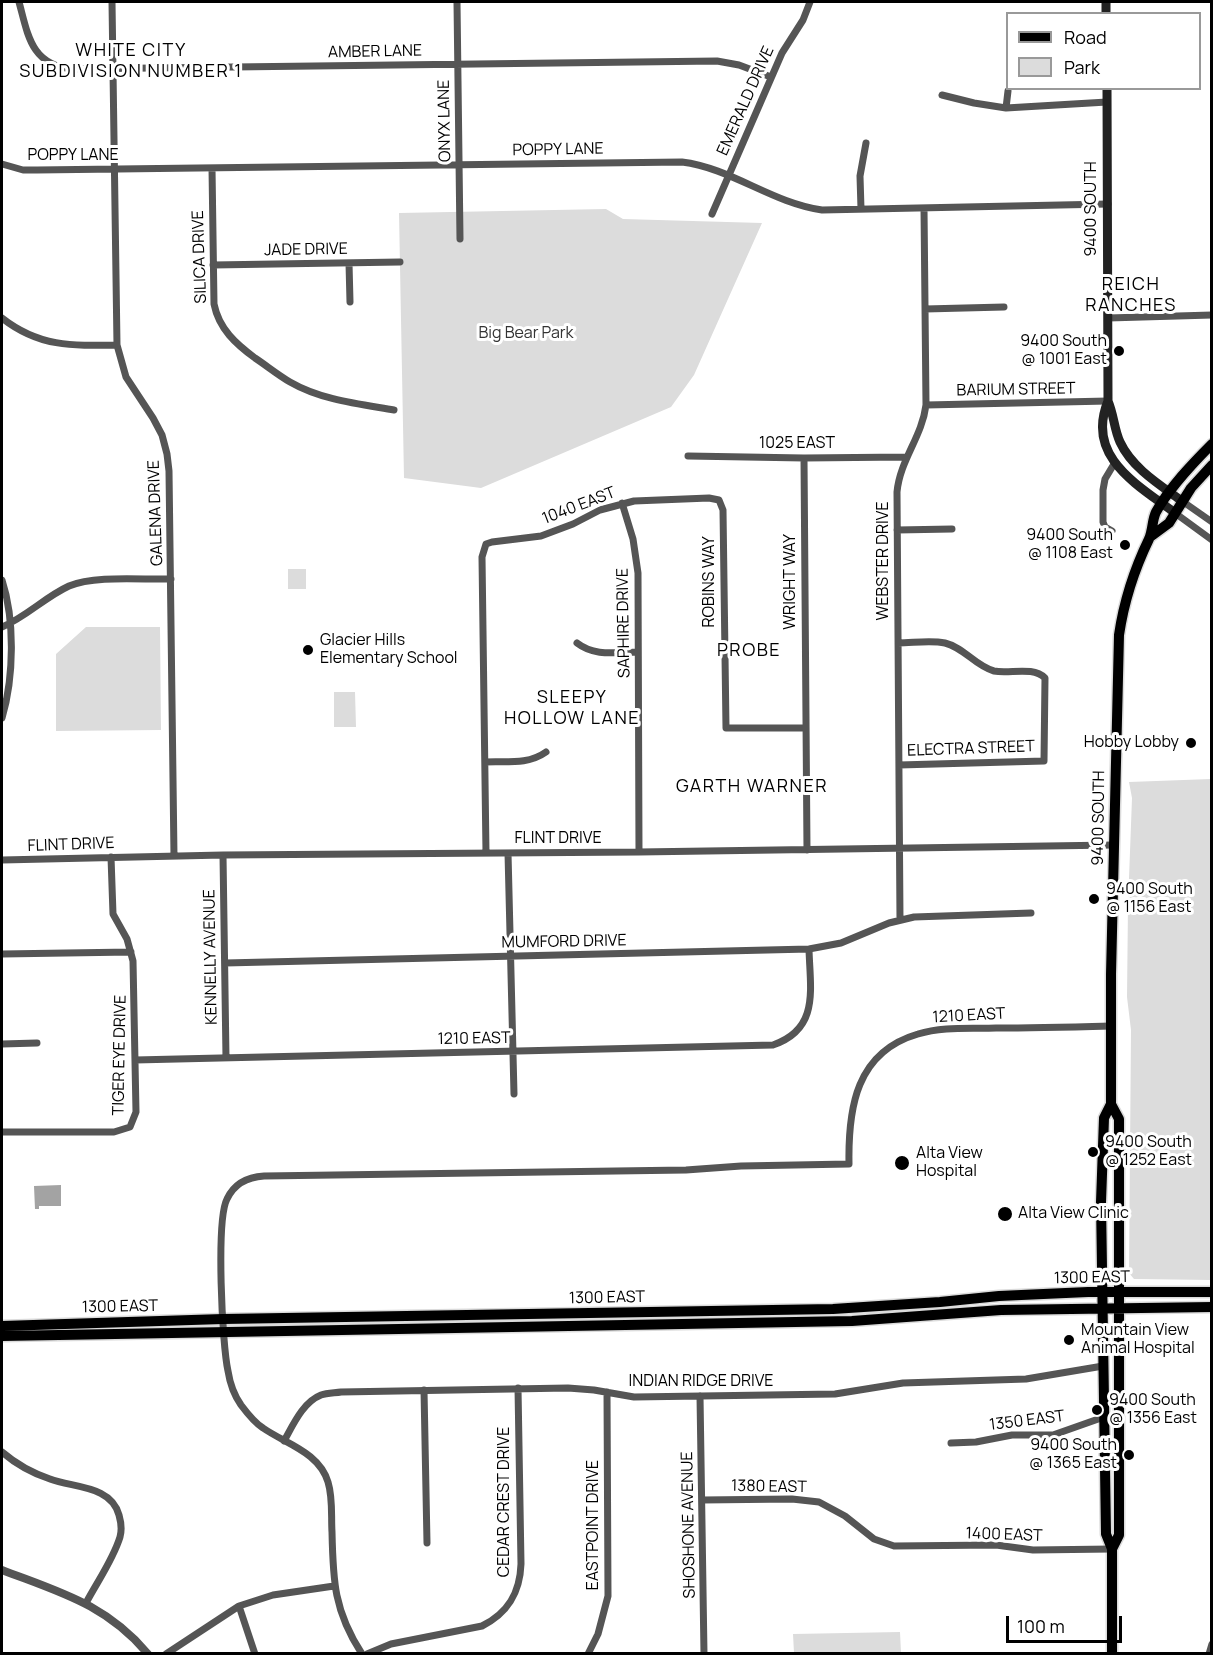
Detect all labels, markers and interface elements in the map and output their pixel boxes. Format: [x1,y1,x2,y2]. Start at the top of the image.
legend [1006,12,1201,90]
text: Road [1064,25,1107,49]
district label: WHITE CITY SUBDIVISION NUMBER 1 [19,40,243,82]
street label: AMBER LANE [328,42,422,62]
street label: EMERALD DRIVE [713,43,779,159]
text: Park [1064,55,1100,79]
street label: ONYX LANE [435,80,455,162]
street label: POPPY LANE [512,140,604,160]
street label: POPPY LANE [27,146,119,166]
street label: 9400 SOUTH [1082,161,1102,257]
street label: SILICA DRIVE [189,210,211,304]
street label: JADE DRIVE [264,240,348,260]
district label: REICH RANCHES [1085,274,1177,316]
park label: Big Bear Park [479,324,573,344]
place label: 9400 South @ 1001 East [1020,332,1107,370]
marker: 9400 South @ 1001 East [1112,344,1126,358]
street label: BARIUM STREET [956,379,1076,401]
street label: 1025 EAST [759,434,835,454]
street label: GALENA DRIVE [145,460,167,566]
street label: 1040 EAST [540,483,618,529]
street label: WEBSTER DRIVE [874,501,894,621]
place label: 9400 South @ 1108 East [1026,526,1113,564]
street label: WRIGHT WAY [781,534,801,630]
street label: ROBINS WAY [700,536,720,628]
marker: 9400 South @ 1108 East [1118,538,1132,552]
street label: SAPHIRE DRIVE [613,568,635,678]
place label: Glacier Hills Elementary School [320,631,458,669]
district label: PROBE [717,640,781,662]
marker: Glacier Hills Elementary School [301,643,315,657]
district label: SLEEPY HOLLOW LANE [504,687,640,730]
place label: Hobby Lobby [1084,733,1179,753]
marker: Hobby Lobby [1184,736,1198,750]
street label: ELECTRA STREET [907,737,1035,761]
street label: 9400 SOUTH [1089,770,1109,866]
district label: GARTH WARNER [676,776,828,798]
street label: FLINT DRIVE [515,829,601,849]
street label: FLINT DRIVE [27,834,115,856]
place label: 9400 South @ 1156 East [1106,880,1193,918]
street label: KENNELLY AVENUE [200,889,222,1025]
marker: 9400 South @ 1156 East [1087,892,1101,906]
street label: MUMFORD DRIVE [501,931,627,953]
street label: TIGER EYE DRIVE [109,995,131,1115]
street label: 1210 EAST [932,1005,1006,1027]
street label: 1210 EAST [437,1029,511,1049]
place label: 9400 South @ 1252 East [1105,1133,1192,1171]
place label: Alta View Hospital [916,1144,983,1182]
marker: 9400 South @ 1252 East [1086,1145,1100,1159]
marker: Alta View Hospital [893,1154,911,1172]
place label: Alta View Clinic [1018,1204,1129,1224]
marker: Alta View Clinic [996,1205,1014,1223]
street label: 1300 EAST [1054,1268,1130,1288]
street label: 1300 EAST [569,1288,645,1308]
street label: 1300 EAST [82,1297,158,1317]
place label: Mountain View Animal Hospital [1081,1321,1195,1359]
marker: Mountain View Animal Hospital [1062,1333,1076,1347]
street label: INDIAN RIDGE DRIVE [629,1372,773,1392]
place label: 9400 South @ 1356 East [1109,1391,1197,1429]
marker: 9400 South @ 1356 East [1090,1403,1104,1417]
street label: 1350 EAST [988,1407,1066,1435]
street label: CEDAR CREST DRIVE [495,1427,515,1577]
place label: 9400 South @ 1365 East [1029,1436,1117,1474]
marker: 9400 South @ 1365 East [1122,1448,1136,1462]
street label: SHOSHONE AVENUE [678,1451,700,1599]
street label: EASTPOINT DRIVE [584,1460,604,1590]
street label: 1380 EAST [731,1477,807,1497]
street label: 1400 EAST [965,1524,1043,1546]
scale bar [1009,1604,1124,1642]
text: 100 m [1017,1614,1065,1638]

